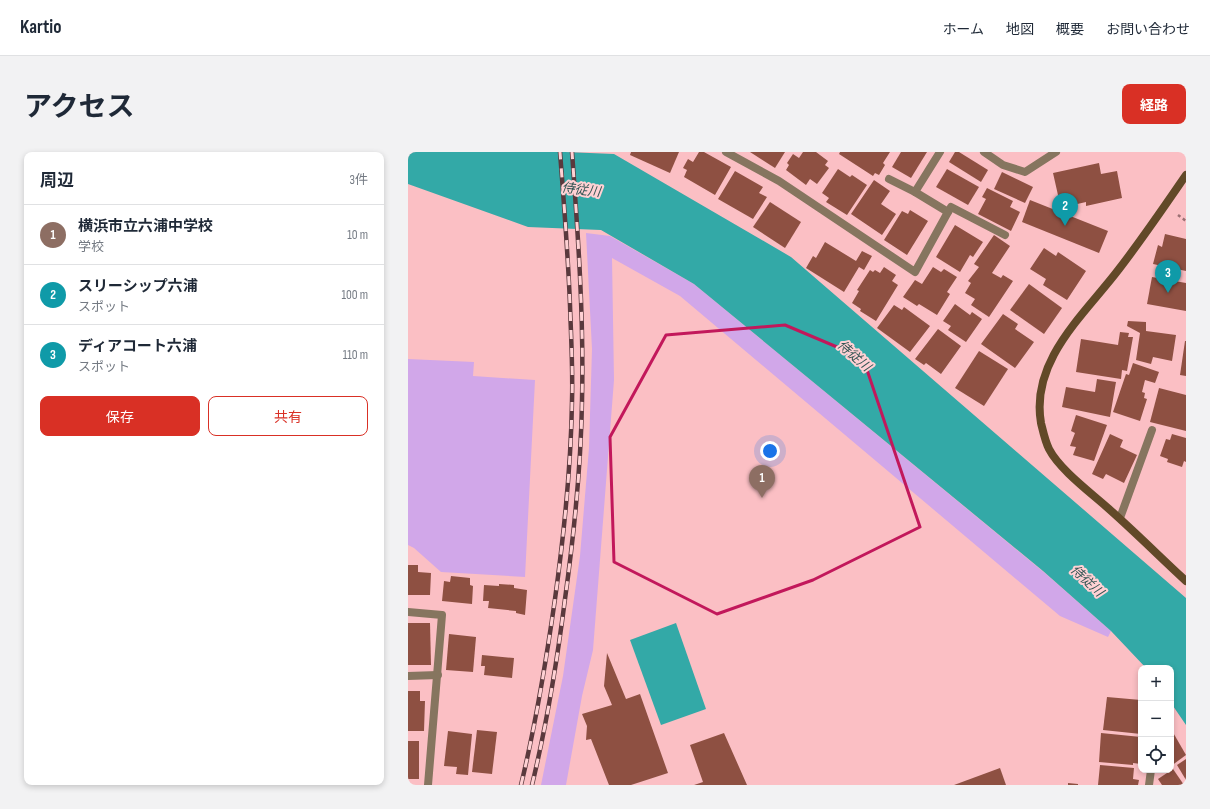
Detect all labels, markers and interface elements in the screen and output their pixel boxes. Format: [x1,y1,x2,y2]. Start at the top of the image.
text: Kartio [20,16,62,39]
text: ホーム [942,21,984,38]
text: 地図 [1006,21,1034,38]
text: 概要 [1056,21,1084,38]
text: お問い合わせ [1106,21,1190,38]
button: 経路 [1122,84,1186,124]
text: アクセス [24,91,135,124]
text: 周辺 [40,171,74,191]
text: 3件 [350,172,368,188]
water label: 侍従川 [561,180,603,201]
pin: 2 [1052,193,1078,226]
text: 横浜市立六浦中学校 [78,217,213,236]
text: 1 [50,227,56,243]
text: 10 m [347,227,368,243]
text: 学校 [78,239,104,255]
pin: 3 [1155,260,1181,293]
text: スリーシップ六浦 [78,277,198,296]
text: 2 [50,287,56,303]
text: 100 m [341,287,368,303]
text: スポット [78,299,130,315]
text: ディアコート六浦 [78,337,197,356]
water label: 侍従川 [834,337,875,376]
text: 3 [50,347,56,363]
text: 110 m [343,347,368,363]
text: スポット [78,359,130,375]
button: 保存 [40,396,200,436]
button: 共有 [208,396,368,436]
your location [760,441,780,461]
pin: 1 [749,465,775,498]
water label: 侍従川 [1067,562,1108,602]
map controls [1138,665,1174,773]
button: + [1138,665,1174,701]
button: − [1138,701,1174,737]
button: locate [1138,737,1174,773]

